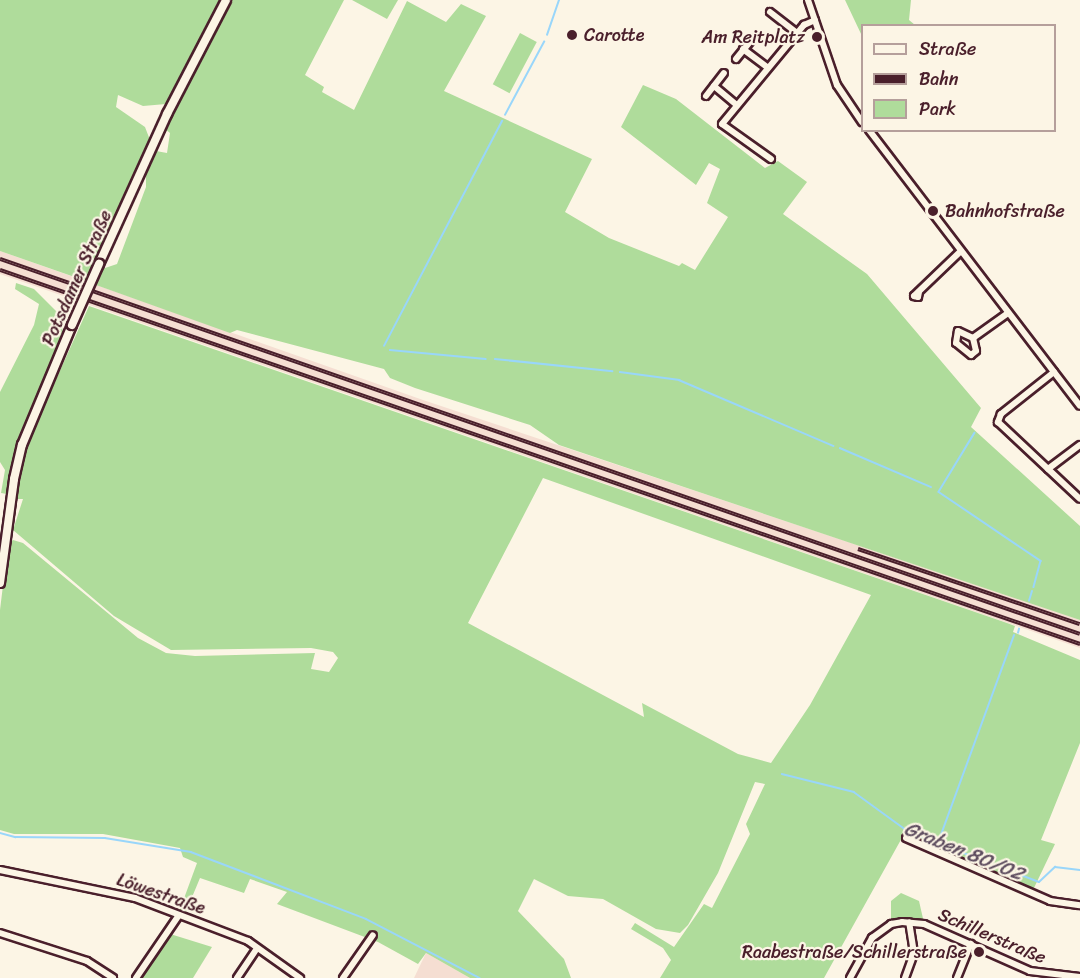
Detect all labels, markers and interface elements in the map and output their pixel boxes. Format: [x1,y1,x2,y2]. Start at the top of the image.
place label: Carotte [584,24,644,46]
legend [861,24,1056,132]
place label: Am Reitplatz [702,26,805,48]
marker: Carotte [565,28,579,42]
marker: Am Reitplatz [810,30,824,44]
text: Straße [919,33,976,65]
text: Bahn [919,63,959,95]
text: Park [919,93,956,125]
place label: Bahnhofstraße [945,200,1065,222]
marker: Bahnhofstraße [926,204,940,218]
street label: Potsdamer Straße [37,207,117,349]
water label: Graben 80/02 [901,816,1027,886]
street label: Löwestraße [114,869,208,919]
street label: Schillerstraße [935,904,1049,968]
place label: Raabestraße/Schillerstraße [742,941,967,963]
marker: Raabestraße/Schillerstraße [972,945,986,959]

